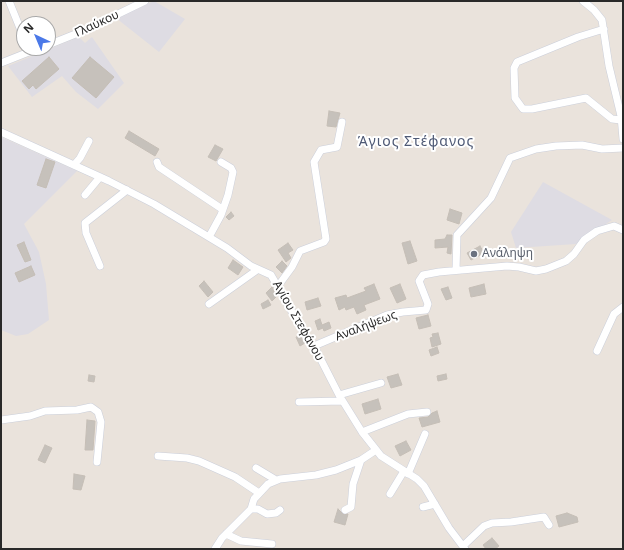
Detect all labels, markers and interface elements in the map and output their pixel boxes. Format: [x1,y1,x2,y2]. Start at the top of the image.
street label: Γλαύκου [73,7,121,41]
north arrow [16,16,56,56]
text: N [20,19,36,36]
district label: Άγιος Στέφανος [358,134,474,150]
place label: Ανάληψη [482,247,533,261]
marker: Ανάληψη [469,249,479,259]
street label: Αγίου Στεφάνου [269,279,327,363]
street label: Αναλήψεως [333,308,399,344]

